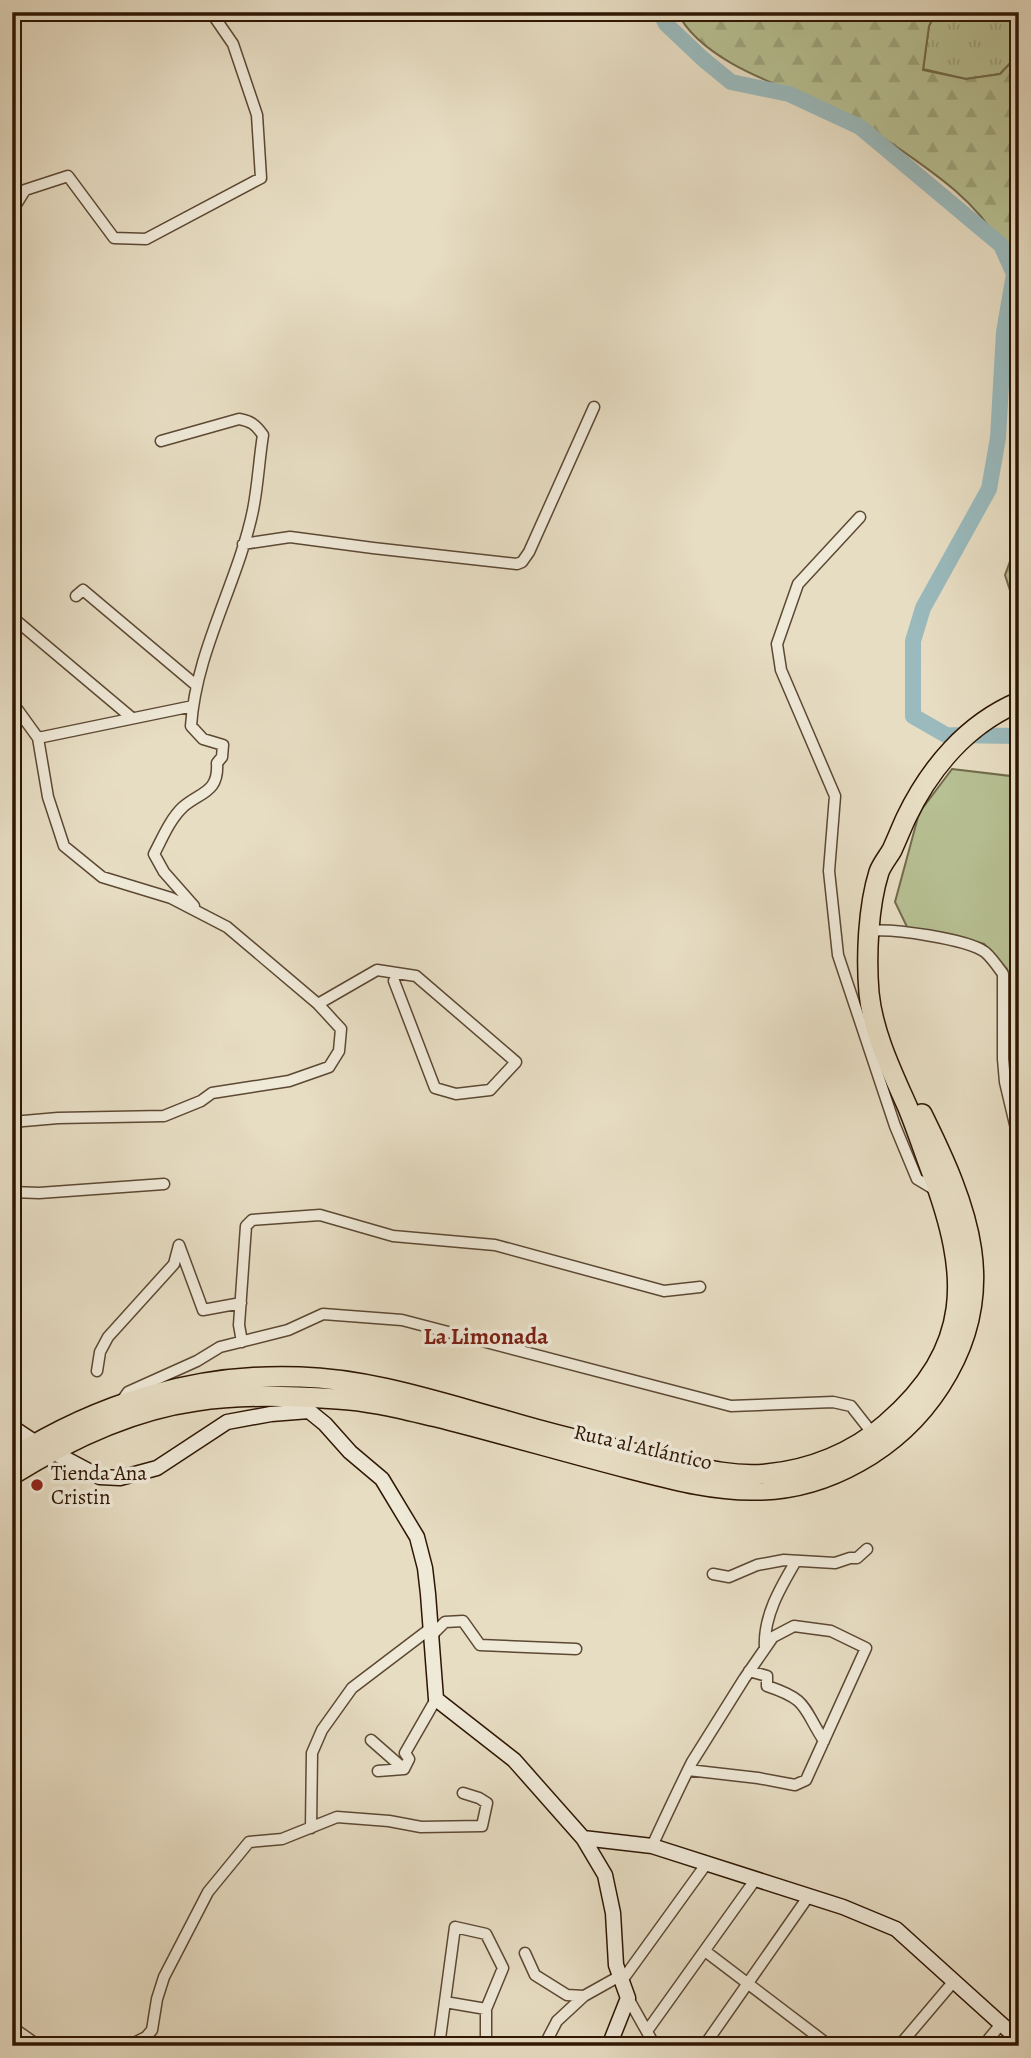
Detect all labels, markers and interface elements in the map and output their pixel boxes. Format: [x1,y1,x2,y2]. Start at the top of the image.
district label: La Limonada [424,1321,548,1352]
street label: Ruta al Atlántico [571,1417,715,1477]
place label: Tienda Ana Cristin [51,1459,147,1511]
marker: Tienda Ana Cristin [29,1477,45,1493]

